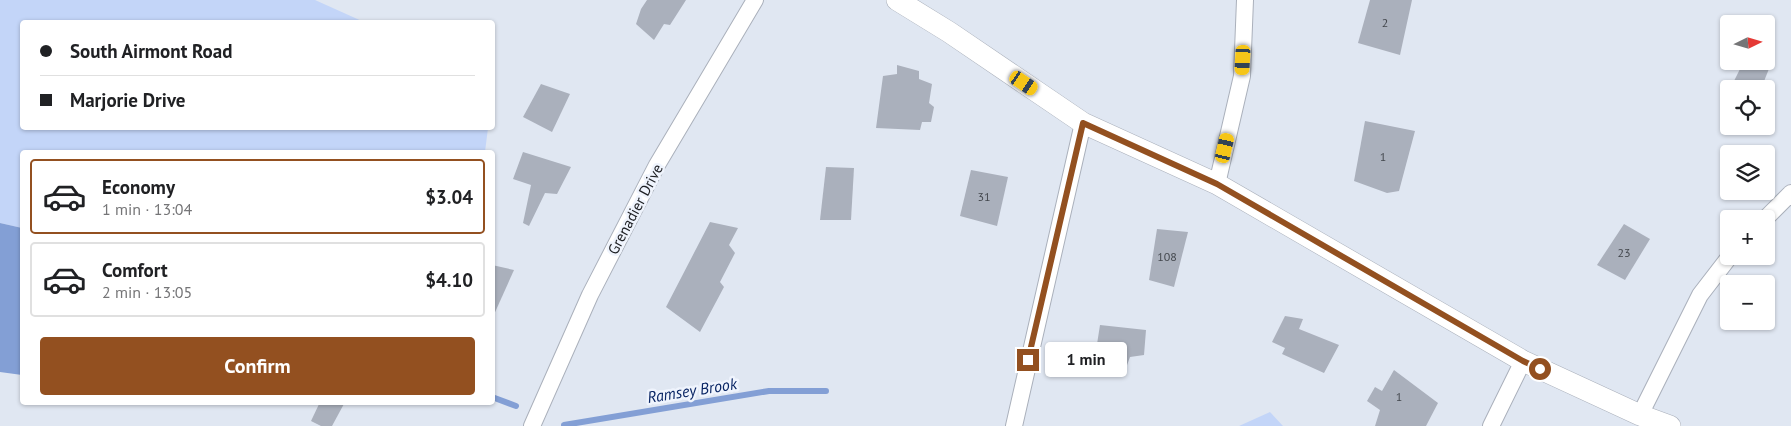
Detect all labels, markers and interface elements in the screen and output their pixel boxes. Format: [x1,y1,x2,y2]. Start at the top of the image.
house number: 2 [1382,15,1388,30]
north arrow [1720,15,1775,70]
map controls [1720,15,1775,330]
text: South Airmont Road [70,39,233,63]
car [1234,45,1251,75]
car [1007,68,1040,98]
button: locate [1720,80,1775,135]
text: Marjorie Drive [70,88,185,112]
car [1214,132,1235,164]
button: layers [1720,145,1775,200]
house number: 1 [1380,149,1386,164]
street label: Grenadier Drive [603,160,667,258]
icon: car [42,174,87,219]
text: Economy [102,175,175,199]
text: $3.04 [425,185,473,209]
house number: 31 [977,189,991,204]
text: 1 min · 13:04 [102,199,192,219]
button: + [1720,210,1775,265]
house number: 23 [1617,245,1631,260]
house number: 108 [1157,249,1177,264]
icon: car [42,257,87,302]
text: Comfort [102,258,168,282]
text: $4.10 [425,268,473,292]
button: − [1720,275,1775,330]
text: 2 min · 13:05 [102,282,192,302]
button: Confirm [40,337,475,395]
callout: 1 min [1046,342,1128,378]
route end [1017,349,1039,371]
text: 1 min [1066,349,1106,369]
route start [1529,358,1551,380]
water label: Ramsey Brook [646,373,739,407]
house number: 1 [1396,389,1402,404]

